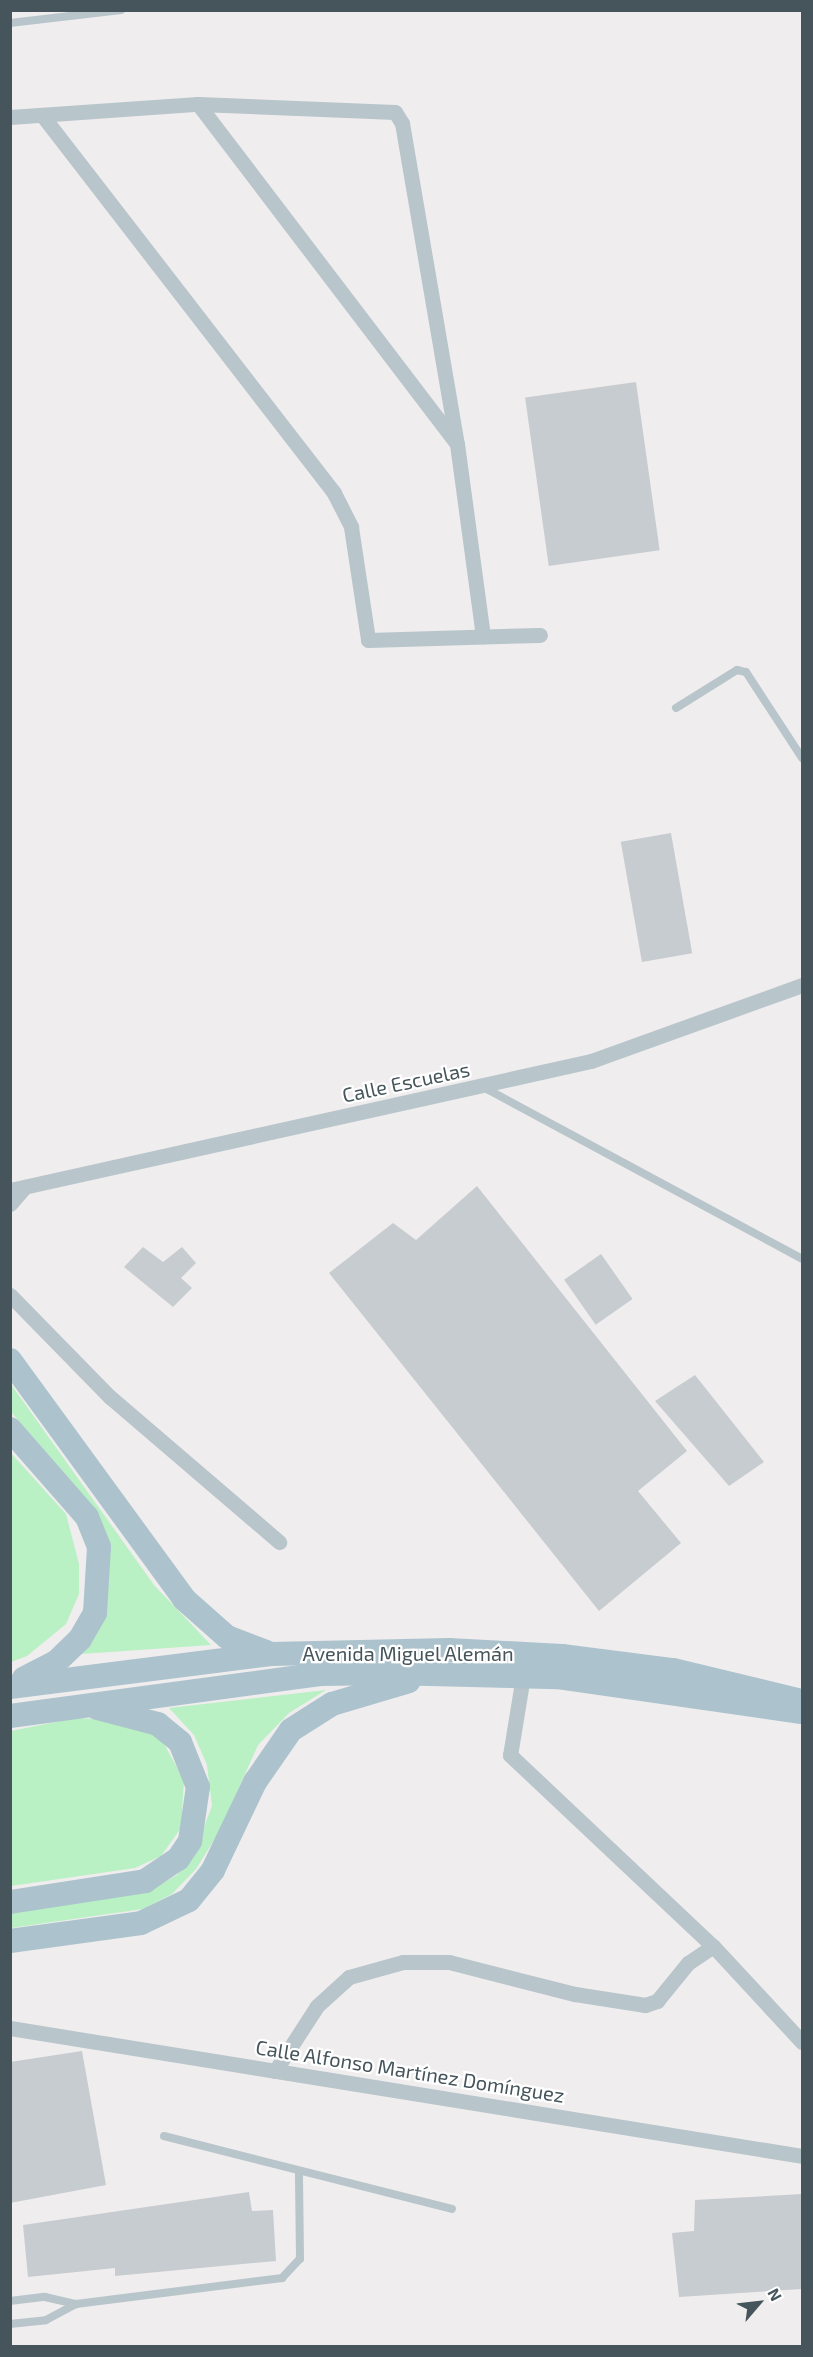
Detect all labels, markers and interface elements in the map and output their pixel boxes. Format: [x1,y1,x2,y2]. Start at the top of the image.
street label: Calle Escuelas [340,1057,472,1107]
street label: Avenida Miguel Alemán [302,1641,514,1665]
street label: Calle Alfonso Martínez Domínguez [254,2035,566,2107]
north arrow [729,2273,789,2333]
text: N [764,2285,786,2304]

